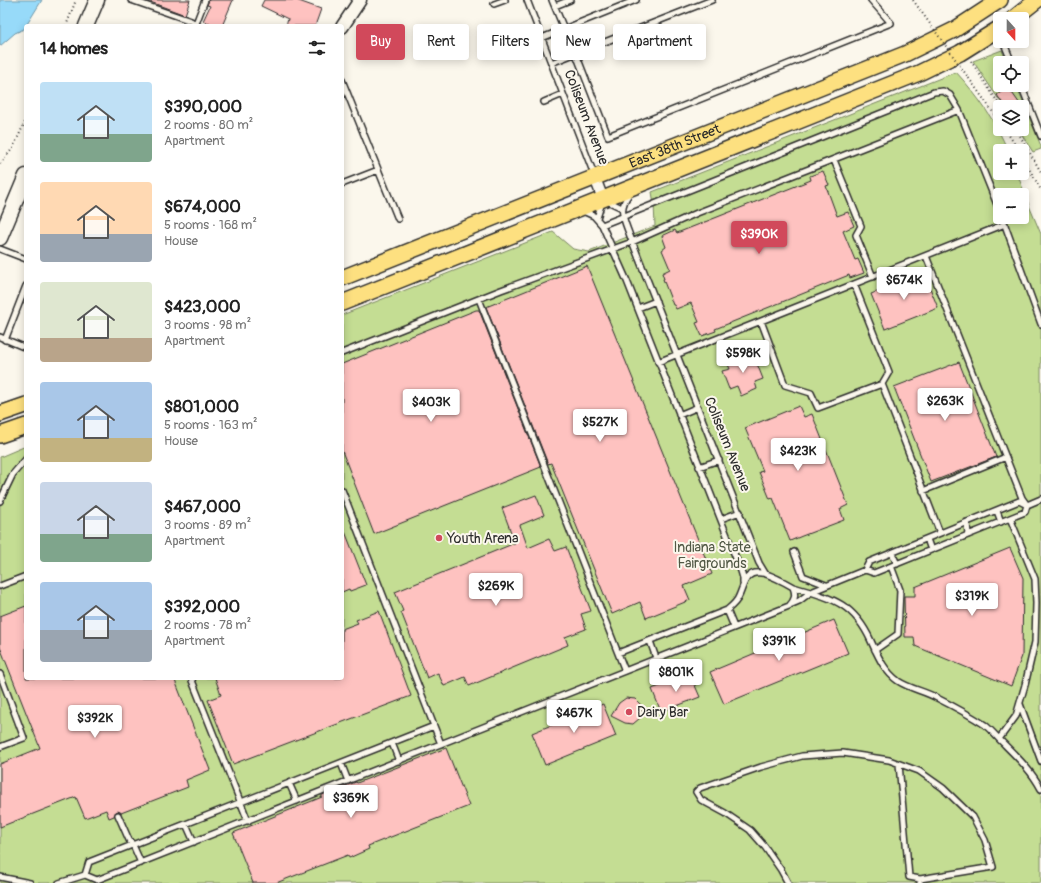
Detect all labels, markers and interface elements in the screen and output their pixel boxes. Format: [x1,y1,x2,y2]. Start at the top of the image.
north arrow [993,12,1029,48]
map controls [993,12,1029,224]
chip: Buy [356,24,405,60]
chip: Rent [413,24,469,60]
chip: Filters [477,24,543,60]
chip: New [551,24,605,60]
chip: Apartment [613,24,706,60]
icon: filters [306,37,328,59]
text: 14 homes [40,38,108,59]
button: locate [993,56,1029,92]
street label: Coliseum Avenue [561,67,612,167]
text: $390,000 [164,96,242,117]
icon: home [72,98,120,146]
button: layers [993,100,1029,136]
text: 2 rooms · 80 m² [164,117,253,133]
street label: East 38th Street [627,120,723,172]
text: Apartment [164,133,225,149]
button: + [993,144,1029,180]
button: − [993,188,1029,224]
text: $674,000 [164,196,241,217]
icon: home [72,198,120,246]
text: 5 rooms · 168 m² [164,217,257,233]
pin: $390K [731,221,787,255]
text: $390K [740,226,778,242]
text: House [164,233,198,249]
pin: $674K [876,267,932,301]
text: $674K [886,272,922,288]
text: $423,000 [164,296,241,317]
icon: home [72,298,120,346]
text: 3 rooms · 98 m² [164,317,251,333]
text: Apartment [164,333,225,349]
pin: $598K [715,340,771,374]
text: $598K [725,345,761,361]
pin: $263K [917,388,973,422]
pin: $403K [403,389,459,423]
text: $263K [927,393,963,409]
text: $403K [412,394,450,410]
street label: Coliseum Avenue [701,395,754,494]
text: $801,000 [164,396,239,417]
icon: home [72,398,120,446]
pin: $527K [572,409,628,443]
text: $527K [582,414,618,430]
text: 5 rooms · 163 m² [164,417,258,433]
text: House [164,433,198,449]
pin: $423K [770,438,826,472]
text: $423K [780,443,816,459]
text: $467,000 [164,496,241,517]
icon: home [72,498,120,546]
text: 3 rooms · 89 m² [164,517,251,533]
place label: Youth Arena [446,530,519,547]
text: Apartment [164,533,225,549]
marker: Youth Arena [434,533,444,543]
park label: Indiana State Fairgrounds [673,539,751,572]
pin: $269K [468,573,524,607]
text: $269K [478,578,514,594]
pin: $319K [944,583,1000,617]
text: $319K [955,588,989,604]
text: $392,000 [164,596,240,617]
icon: home [72,598,120,646]
text: 2 rooms · 78 m² [164,617,251,633]
pin: $391K [751,628,807,662]
text: Apartment [164,633,225,649]
text: $391K [762,633,796,649]
pin: $801K [648,659,704,693]
text: $801K [658,664,694,680]
pin: $467K [546,700,602,734]
place label: Dairy Bar [637,704,688,721]
pin: $392K [67,705,123,739]
text: $467K [556,705,592,721]
marker: Dairy Bar [624,707,634,717]
text: $392K [77,710,113,726]
pin: $369K [323,785,379,819]
text: $369K [333,790,369,806]

